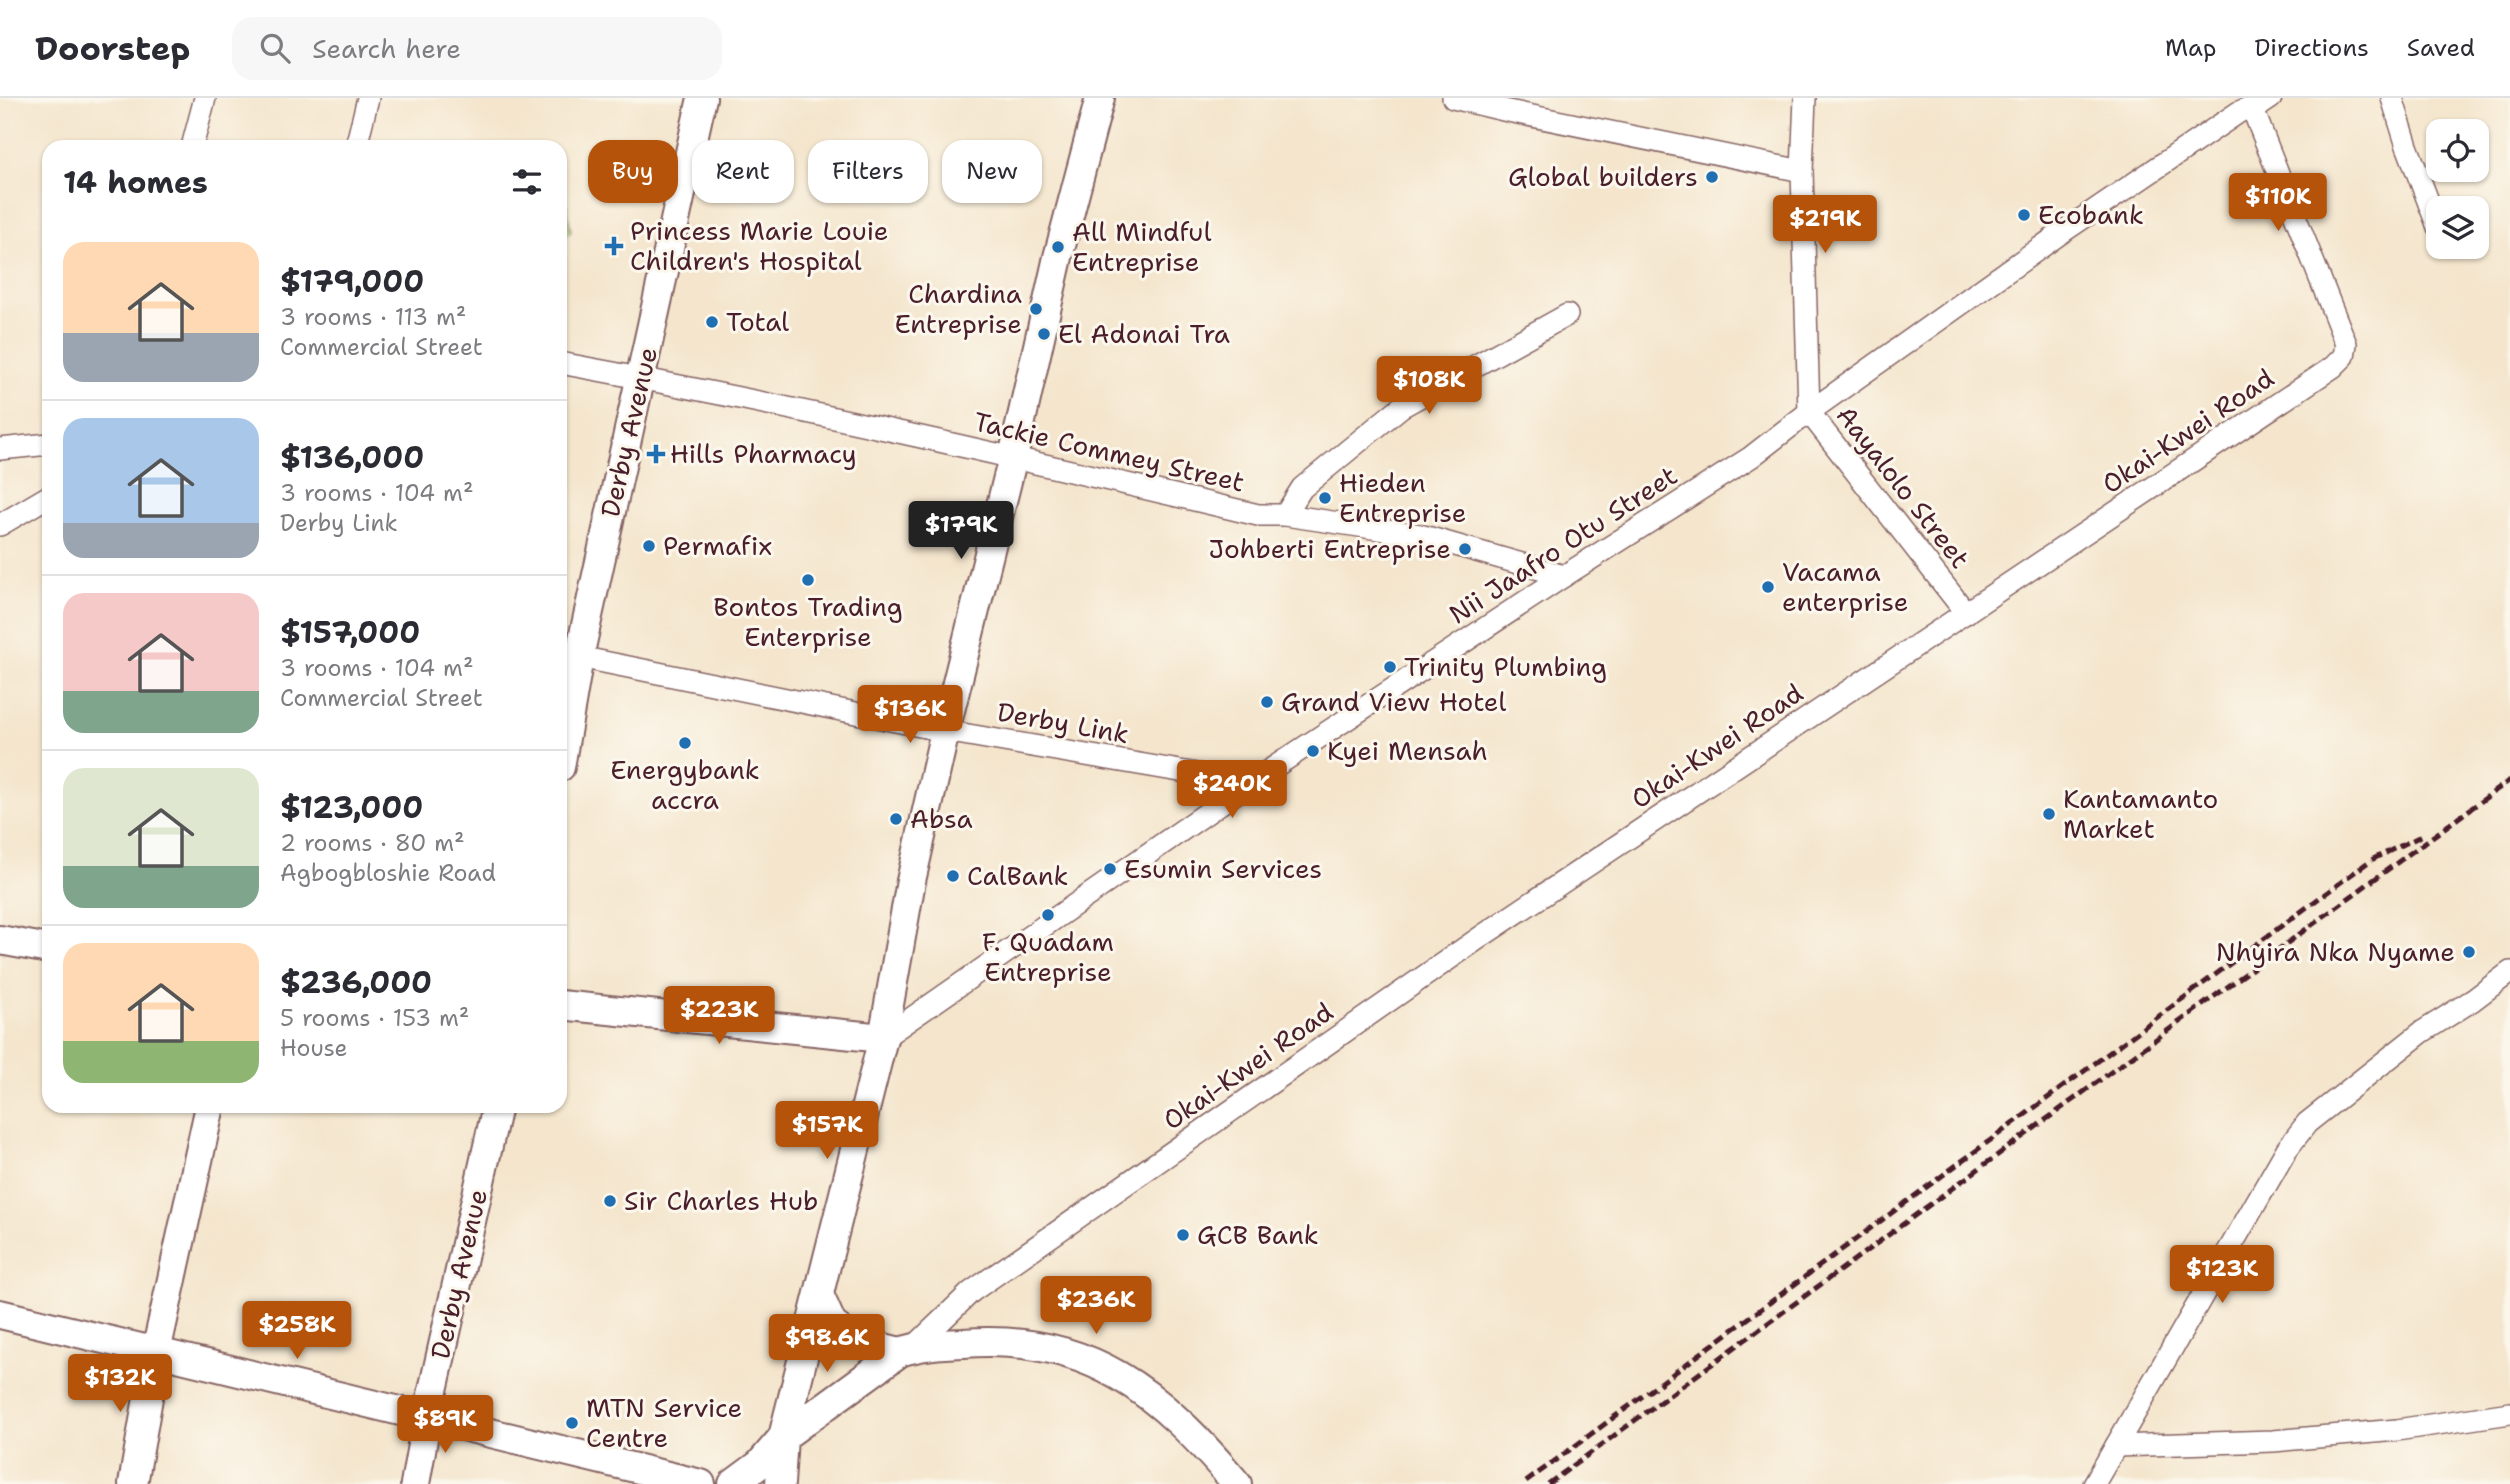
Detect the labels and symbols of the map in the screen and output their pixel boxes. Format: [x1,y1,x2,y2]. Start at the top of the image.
place label: Global builders [1508,159,1698,194]
marker: Global builders [1704,169,1720,185]
pin: $110K [2229,174,2327,233]
pin: $219K [1776,195,1874,255]
place label: Ecobank [2038,197,2144,232]
marker: Ecobank [2016,207,2032,223]
place label: Princess Marie Louie Children's Hospital [630,213,888,278]
place label: All Mindful Entreprise [1072,214,1212,279]
marker: Princess Marie Louie Children's Hospital [604,236,624,256]
marker: All Mindful Entreprise [1050,239,1066,255]
place label: Chardina Entreprise [895,276,1022,341]
marker: Chardina Entreprise [1028,301,1044,317]
place label: Total [726,304,789,339]
marker: Total [704,314,720,330]
place label: El Adonai Tra [1058,316,1230,351]
marker: El Adonai Tra [1036,326,1052,342]
street label: Derby Avenue [592,344,665,520]
pin: $108K [1380,356,1478,416]
street label: Okai-Kwei Road [2095,360,2280,501]
street label: Aayalolo Street [1829,398,1978,575]
street label: Tackie Commey Street [970,403,1248,500]
place label: Hills Pharmacy [670,436,857,471]
marker: Hills Pharmacy [648,446,664,462]
street label: Nii Jaafro Otu Street [1442,458,1684,632]
place label: Hieden Entreprise [1339,465,1467,530]
marker: Hieden Entreprise [1317,490,1333,506]
pin: $179K [912,502,1010,561]
place label: Permafix [663,528,772,563]
place label: Johberti Entreprise [1209,531,1451,566]
marker: Permafix [641,538,657,554]
marker: Johberti Entreprise [1457,541,1473,557]
place label: Vacama enterprise [1782,554,1908,619]
marker: Bontos Trading Enterprise [800,572,816,588]
marker: Vacama enterprise [1760,579,1776,595]
place label: Bontos Trading Enterprise [713,589,903,654]
place label: Trinity Plumbing [1404,649,1607,684]
marker: Trinity Plumbing [1382,659,1398,675]
street label: Okai-Kwei Road [1624,675,1809,816]
place label: Grand View Hotel [1281,684,1506,719]
pin: $136K [861,686,959,745]
street label: Derby Link [995,694,1132,751]
marker: Grand View Hotel [1259,694,1275,710]
place label: Kyei Mensah [1327,733,1488,768]
marker: Energybank accra [677,735,693,751]
marker: Kyei Mensah [1305,743,1321,759]
place label: Energybank accra [610,752,760,817]
pin: $240K [1183,760,1281,820]
place label: Kantamanto Market [2063,781,2218,846]
place label: Absa [910,801,973,836]
marker: Kantamanto Market [2041,806,2057,822]
marker: Absa [888,811,904,827]
place label: Esumin Services [1124,851,1322,886]
place label: CalBank [967,858,1069,893]
marker: Esumin Services [1102,861,1118,877]
marker: CalBank [945,868,961,884]
marker: F. Quadam Entreprise [1040,907,1056,923]
place label: F. Quadam Entreprise [982,924,1114,989]
place label: Nhyira Nka Nyame [2216,934,2455,969]
marker: Nhyira Nka Nyame [2461,944,2477,960]
pin: $223K [670,986,768,1046]
street label: Okai-Kwei Road [1156,994,1340,1137]
pin: $157K [778,1102,876,1161]
place label: Sir Charles Hub [624,1183,818,1218]
street label: Derby Avenue [422,1186,495,1362]
marker: Sir Charles Hub [602,1193,618,1209]
place label: GCB Bank [1197,1217,1319,1252]
marker: GCB Bank [1175,1227,1191,1243]
pin: $123K [2173,1246,2271,1305]
pin: $236K [1047,1276,1145,1336]
pin: $258K [248,1302,346,1361]
pin: $98.6K [770,1314,884,1374]
pin: $132K [71,1354,169,1414]
place label: MTN Service Centre [586,1390,742,1455]
pin: $89K [404,1396,486,1455]
marker: MTN Service Centre [564,1415,580,1431]

